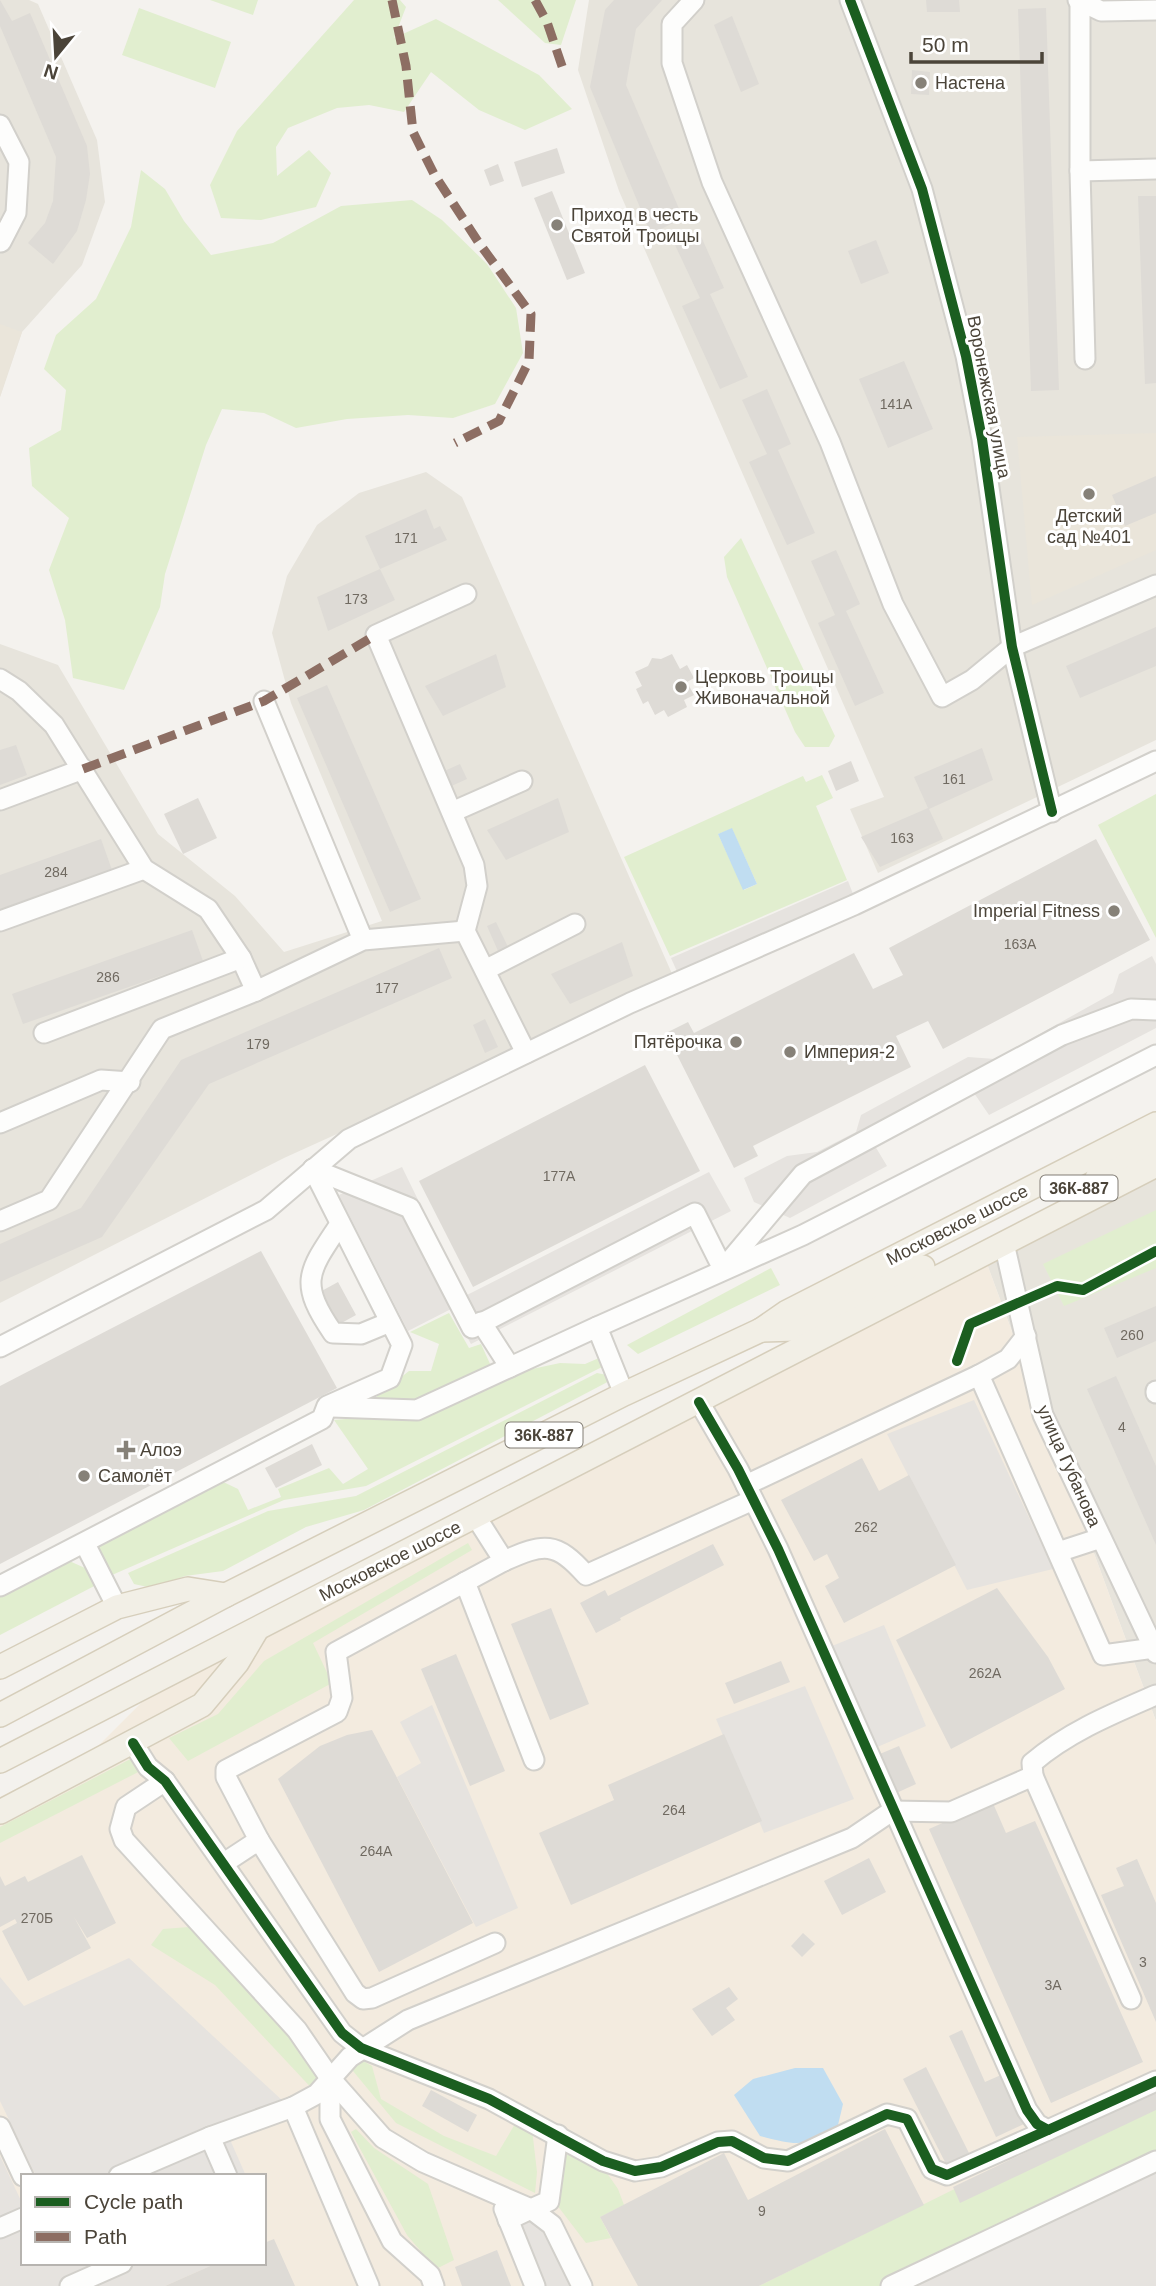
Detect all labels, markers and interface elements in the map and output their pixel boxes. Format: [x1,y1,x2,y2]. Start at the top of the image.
north arrow [21,21,91,91]
scale bar [911,21,1042,65]
text: 50 m [922,33,969,56]
text: N [41,60,61,84]
place label: Настена [935,73,1006,93]
marker: Настена [913,75,929,91]
place label: Приход в честь Святой Троицы [571,205,700,246]
marker: Приход в честь Святой Троицы [549,217,565,233]
street label: Воронежская улица [963,314,1015,481]
house number: 141А [880,396,913,412]
marker: Детский сад №401 [1081,486,1097,502]
place label: Детский сад №401 [1047,506,1131,547]
house number: 171 [394,530,418,546]
house number: 173 [344,591,368,607]
place label: Церковь Троицы Живоначальной [695,667,834,708]
marker: Церковь Троицы Живоначальной [673,679,689,695]
house number: 161 [942,771,966,787]
house number: 163 [890,830,914,846]
house number: 284 [44,864,68,880]
place label: Imperial Fitness [973,901,1100,921]
marker: Imperial Fitness [1106,903,1122,919]
house number: 163А [1004,936,1037,952]
house number: 286 [96,969,120,985]
house number: 177 [375,980,399,996]
place label: Пятёрочка [634,1032,723,1052]
marker: Пятёрочка [728,1034,744,1050]
house number: 179 [246,1036,270,1052]
place label: Империя-2 [804,1042,895,1062]
marker: Империя-2 [782,1044,798,1060]
house number: 177А [543,1168,576,1184]
road number: 36К-887 [1040,1176,1118,1200]
street label: Московское шоссе [883,1181,1031,1269]
house number: 260 [1120,1327,1144,1343]
street label: улица Губанова [1033,1402,1105,1531]
house number: 4 [1118,1419,1126,1435]
road number: 36К-887 [505,1422,582,1448]
place label: Алоэ [140,1440,182,1460]
marker: Алоэ [118,1442,134,1458]
place label: Самолёт [98,1466,172,1486]
marker: Самолёт [76,1468,92,1484]
street label: Московское шоссе [316,1517,464,1605]
house number: 262 [854,1519,878,1535]
house number: 262А [969,1665,1002,1681]
house number: 264 [662,1802,686,1818]
house number: 264А [360,1843,393,1859]
house number: 270Б [21,1910,53,1926]
house number: 3 [1139,1954,1147,1970]
house number: 3А [1044,1977,1062,1993]
legend [21,2174,266,2265]
text: Cycle path [84,2190,183,2213]
house number: 9 [758,2203,766,2219]
text: Path [84,2225,127,2248]

